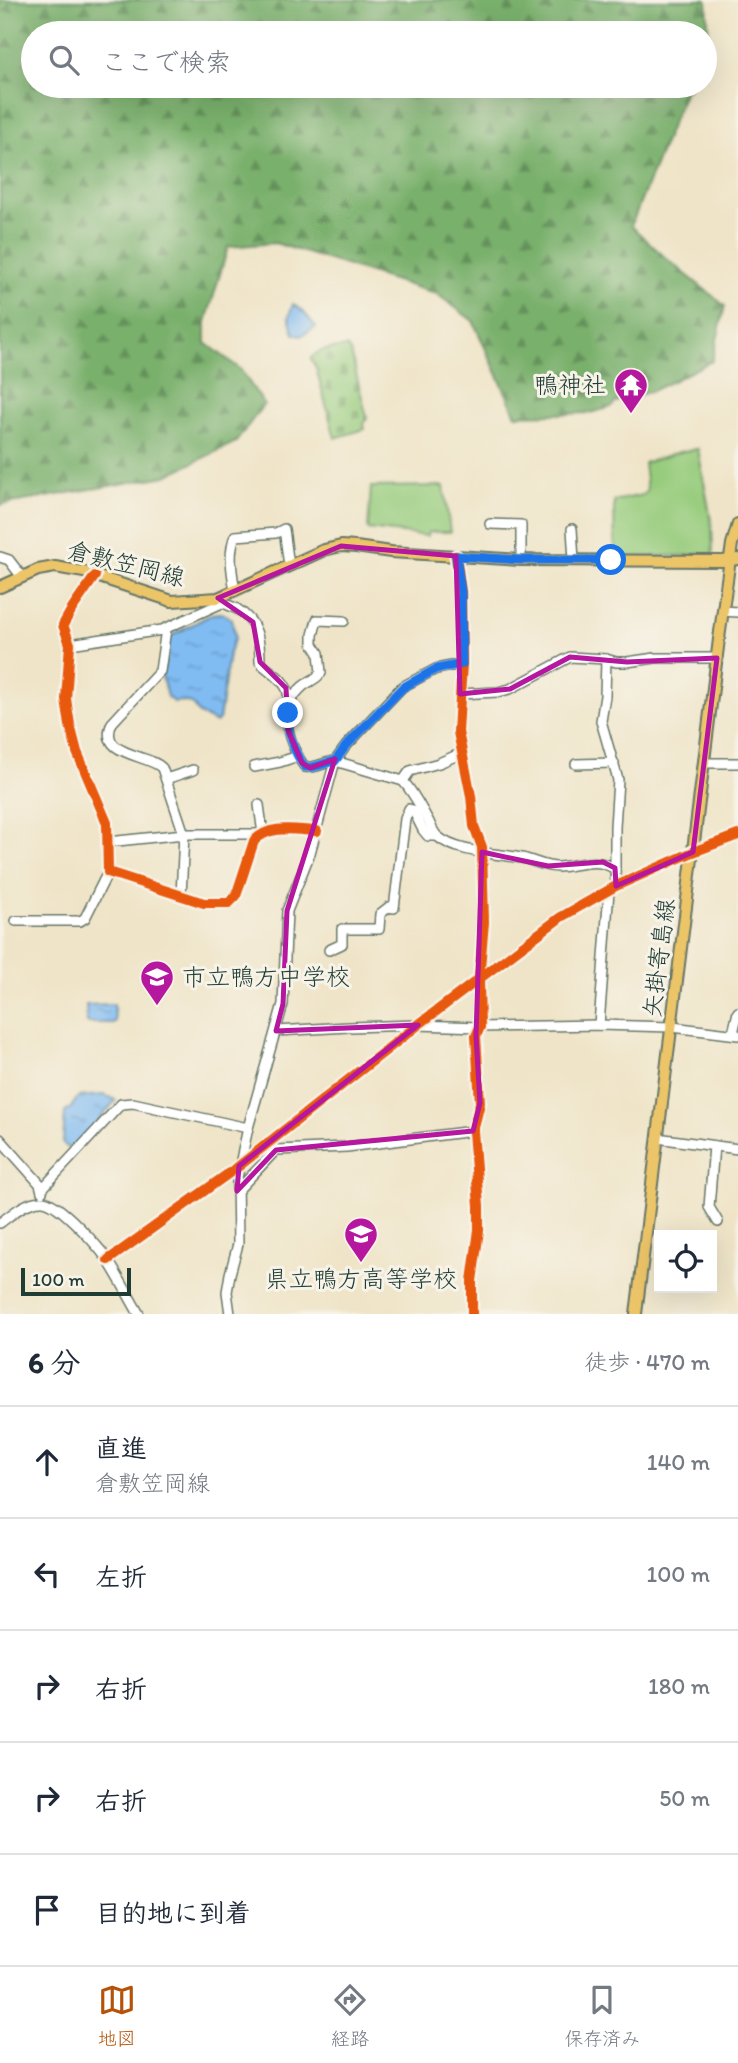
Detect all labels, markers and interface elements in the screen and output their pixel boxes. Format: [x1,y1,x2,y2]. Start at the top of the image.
search box [21,21,717,98]
icon: search [45,41,83,79]
text: ここで検索 [101,46,231,78]
temple icon: 鴨神社 [612,366,650,415]
place label: 鴨神社 [534,370,606,399]
street label: 倉敷笠岡線 [64,535,188,592]
route start [595,544,626,575]
route end [272,697,303,728]
street label: 矢掛寄島線 [637,897,680,1019]
school or university icon: 市立鴨方中学校 [138,958,176,1007]
place label: 市立鴨方中学校 [182,962,350,991]
school or university icon: 県立鴨方高等学校 [342,1215,380,1264]
map controls [654,1230,717,1293]
button: locate [654,1230,717,1293]
place label: 県立鴨方高等学校 [265,1264,457,1293]
scale bar [21,1265,131,1297]
text: 100 m [32,1268,84,1291]
text: 6 分 [28,1344,81,1381]
text: 徒歩 · 470 m [584,1348,710,1376]
text: 直進 [95,1432,147,1464]
icon: ahead [28,1443,66,1481]
text: 140 m [647,1448,710,1476]
text: 倉敷笠岡線 [95,1469,210,1497]
icon: left [28,1555,66,1593]
text: 100 m [646,1560,710,1588]
text: 左折 [95,1561,147,1593]
icon: right [28,1667,66,1705]
text: 180 m [648,1672,710,1700]
text: 右折 [95,1673,147,1705]
icon: right [28,1779,66,1817]
text: 50 m [659,1784,710,1812]
text: 右折 [95,1785,147,1817]
icon: arrive [28,1891,66,1929]
text: 目的地に到着 [95,1897,251,1929]
tab: 地図 [98,1981,136,2050]
tab: 経路 [331,1981,369,2050]
tab: 保存済み [564,1981,640,2050]

